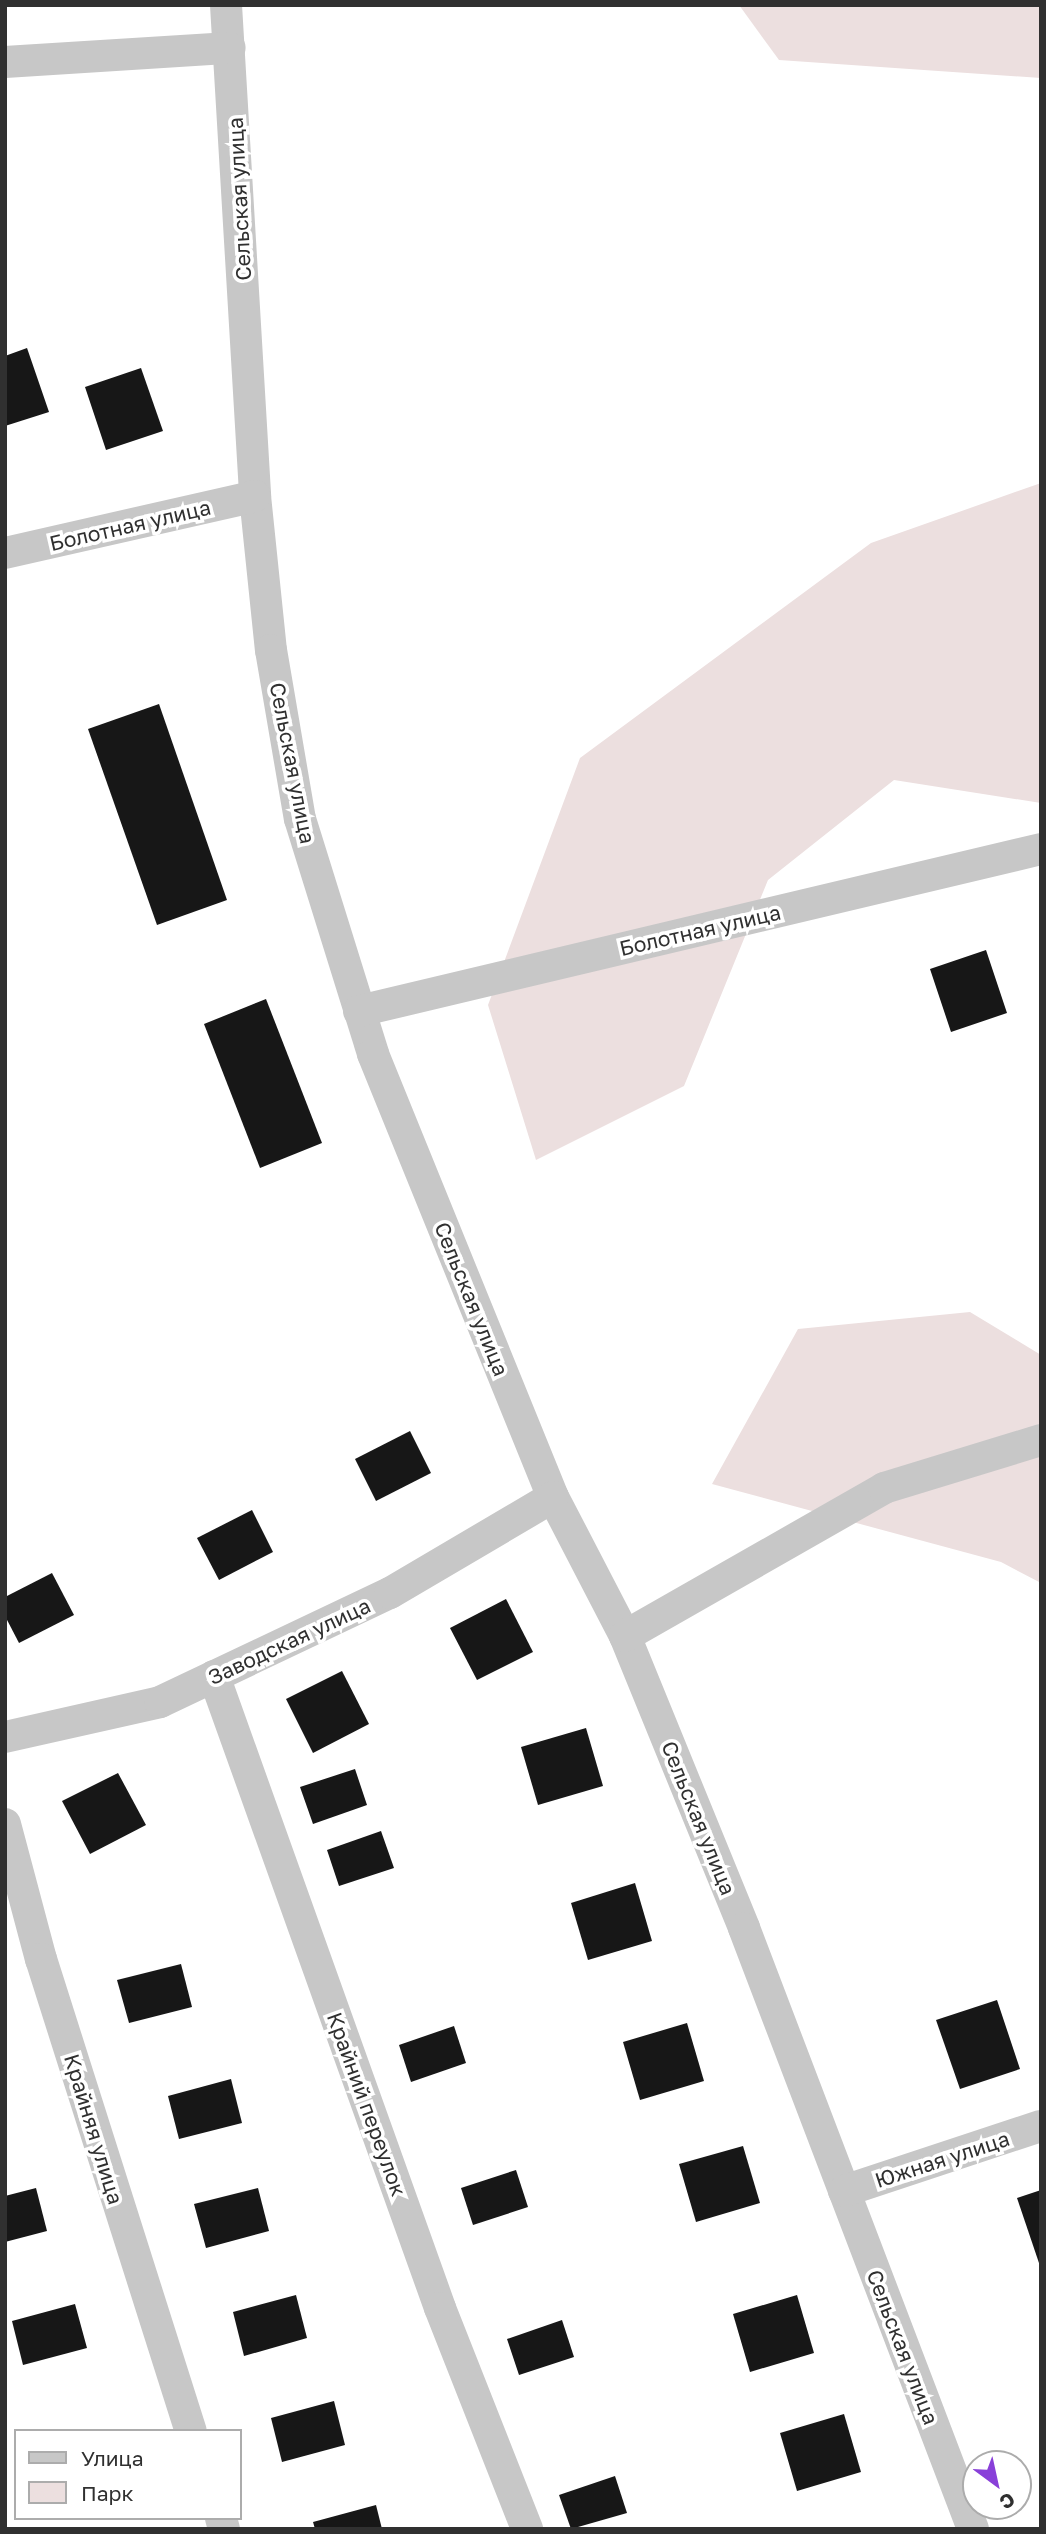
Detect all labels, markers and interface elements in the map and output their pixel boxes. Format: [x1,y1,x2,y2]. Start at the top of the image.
street label: Сельская улица [222,117,256,281]
street label: Болотная улица [47,494,213,556]
street label: Сельская улица [265,680,321,846]
street label: Болотная улица [617,899,783,961]
street label: Сельская улица [430,1218,514,1380]
street label: Заводская улица [204,1592,374,1690]
street label: Сельская улица [657,1737,741,1899]
street label: Крайний переулок [322,2009,412,2199]
street label: Крайняя улица [59,2051,129,2207]
street label: Южная улица [872,2125,1012,2193]
street label: Сельская улица [862,2266,944,2428]
legend [14,2429,242,2520]
text: Улица [81,2445,144,2471]
north arrow [962,2450,1032,2520]
text: Парк [81,2480,134,2506]
text: С [996,2488,1020,2515]

